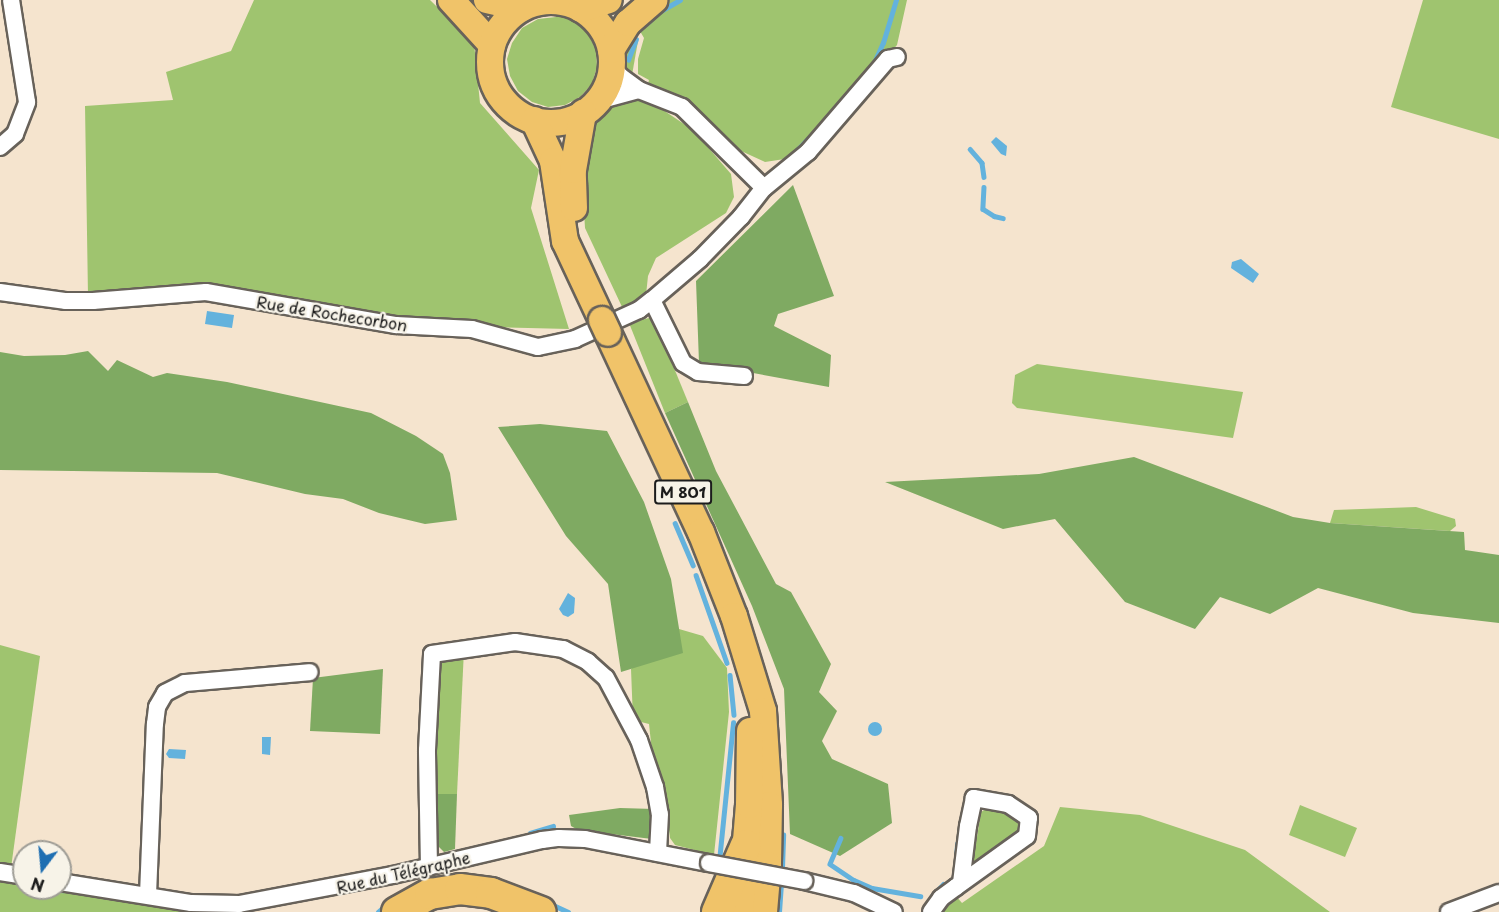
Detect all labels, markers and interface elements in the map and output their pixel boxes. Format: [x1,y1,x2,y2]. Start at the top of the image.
street label: Rue de Rochecorbon [254,291,410,335]
road number: M 801 [653,480,713,504]
north arrow [12,840,72,900]
street label: Rue du Télégraphe [333,847,473,897]
text: N [28,872,47,899]

